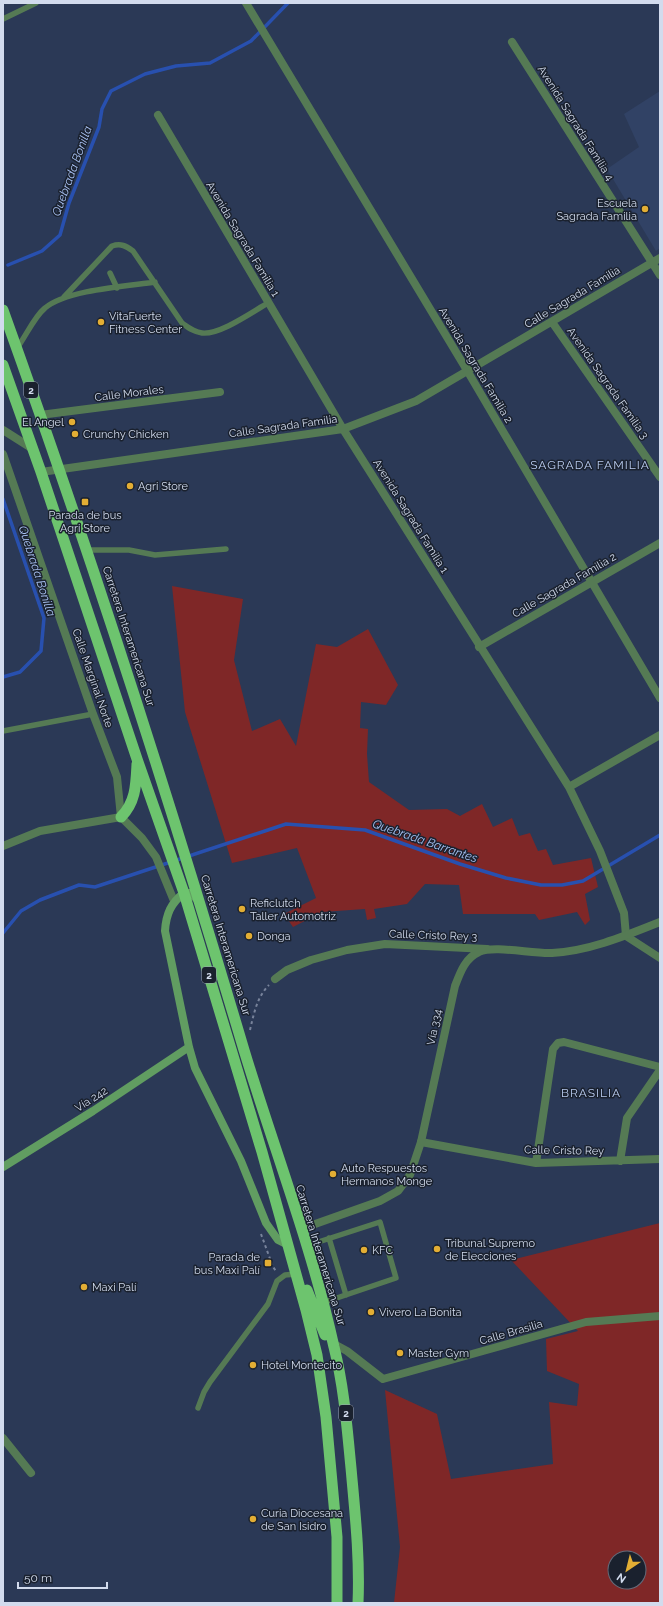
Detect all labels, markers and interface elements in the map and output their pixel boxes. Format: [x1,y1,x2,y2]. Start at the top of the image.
street label: Avenida Sagrada Familia 4 [535,63,616,183]
water label: Quebrada Bonilla [49,124,95,218]
street label: Avenida Sagrada Familia 1 [203,179,282,299]
place label: Escuela Sagrada Familia [556,197,637,223]
marker: Escuela Sagrada Familia [640,204,650,214]
street label: Calle Sagrada Familia [522,264,622,331]
street label: Avenida Sagrada Familia 2 [436,305,515,426]
place label: VitaFuerte Fitness Center [109,310,182,336]
marker: VitaFuerte Fitness Center [96,317,106,327]
street label: Avenida Sagrada Familia 3 [564,325,651,442]
road number: 2 [24,382,38,398]
street label: Calle Morales [94,383,164,404]
street label: Calle Sagrada Familia [228,412,338,441]
place label: El Angel [22,416,64,429]
marker: El Angel [67,417,77,427]
place label: Crunchy Chicken [83,428,169,441]
marker: Crunchy Chicken [70,429,80,439]
street label: Avenida Sagrada Familia 1 [370,457,451,576]
district label: SAGRADA FAMILIA [530,458,650,472]
place label: Agri Store [138,480,189,493]
marker: Agri Store [125,481,135,491]
marker: Parada de bus Agri Store [80,497,90,507]
place label: Parada de bus Agri Store [49,509,122,535]
water label: Quebrada Bonilla [16,524,58,618]
street label: Calle Sagrada Familia 2 [510,550,619,621]
street label: Carretera Interamericana Sur [100,565,157,708]
street label: Calle Marginal Norte [69,627,116,730]
water label: Quebrada Barrantes [371,816,480,866]
street label: Carretera Interamericana Sur [198,873,253,1017]
place label: Reficlutch Taller Automotriz [250,897,337,923]
marker: Reficlutch Taller Automotriz [237,904,247,914]
street label: Calle Cristo Rey 3 [389,927,478,944]
place label: Donga [257,930,291,943]
marker: Donga [244,931,254,941]
road number: 2 [202,967,216,983]
street label: Vía 334 [424,1008,445,1046]
street label: Vía 242 [73,1084,110,1115]
district label: BRASILIA [561,1086,621,1100]
street label: Calle Cristo Rey [524,1143,604,1158]
place label: Auto Respuestos Hermanos Monge [341,1162,433,1188]
marker: Auto Respuestos Hermanos Monge [328,1169,338,1179]
street label: Carretera Interamericana Sur [293,1183,348,1327]
place label: Tribunal Supremo de Elecciones [445,1237,535,1263]
place label: KFC [372,1244,393,1257]
marker: Tribunal Supremo de Elecciones [432,1244,442,1254]
marker: KFC [359,1245,369,1255]
place label: Parada de bus Maxi Palí [194,1251,261,1277]
marker: Parada de bus Maxi Palí [263,1258,273,1268]
place label: Maxi Palí [92,1281,137,1294]
marker: Maxi Palí [79,1282,89,1292]
place label: Vivero La Bonita [379,1306,462,1319]
marker: Vivero La Bonita [366,1307,376,1317]
street label: Calle Brasilia [478,1317,544,1348]
place label: Master Gym [408,1347,469,1360]
marker: Master Gym [395,1348,405,1358]
place label: Hotel Montecito [261,1359,343,1372]
marker: Hotel Montecito [248,1360,258,1370]
road number: 2 [339,1405,353,1421]
place label: Curia Diocesana de San Isidro [261,1507,343,1533]
marker: Curia Diocesana de San Isidro [248,1514,258,1524]
north arrow [607,1550,647,1590]
scale bar [18,1564,107,1590]
text: N [614,1570,629,1586]
text: 50 m [24,1571,52,1585]

